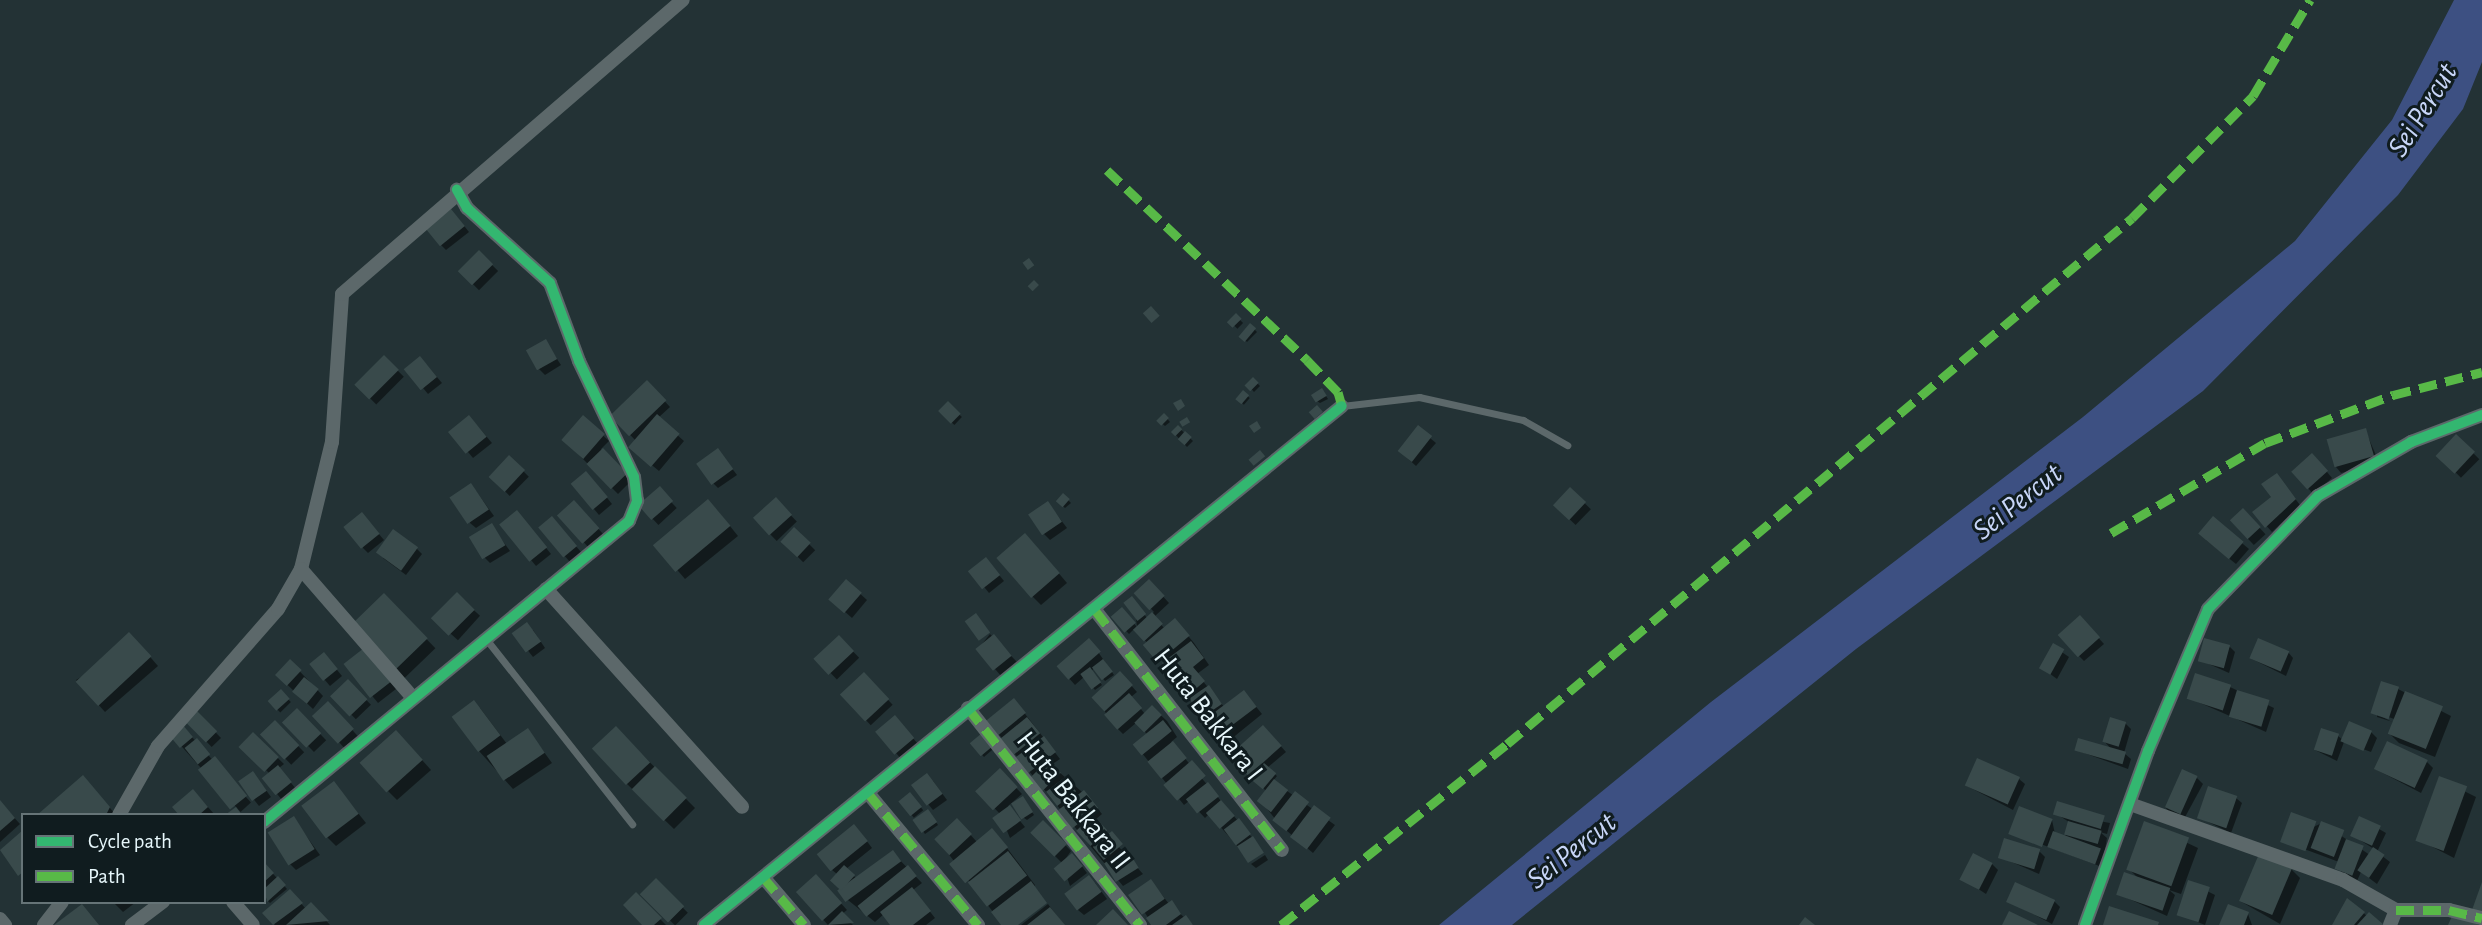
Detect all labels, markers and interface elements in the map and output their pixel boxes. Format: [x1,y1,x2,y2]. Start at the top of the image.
water label: Sei Percut [2380,56,2466,164]
water label: Sei Percut [1966,456,2070,548]
street label: Huta Bakkara I [1146,642,1270,788]
street label: Huta Bakkara II [1008,725,1138,877]
water label: Sei Percut [1520,805,1624,897]
legend [21,813,266,904]
text: Cycle path [88,831,172,852]
text: Path [88,866,126,887]

